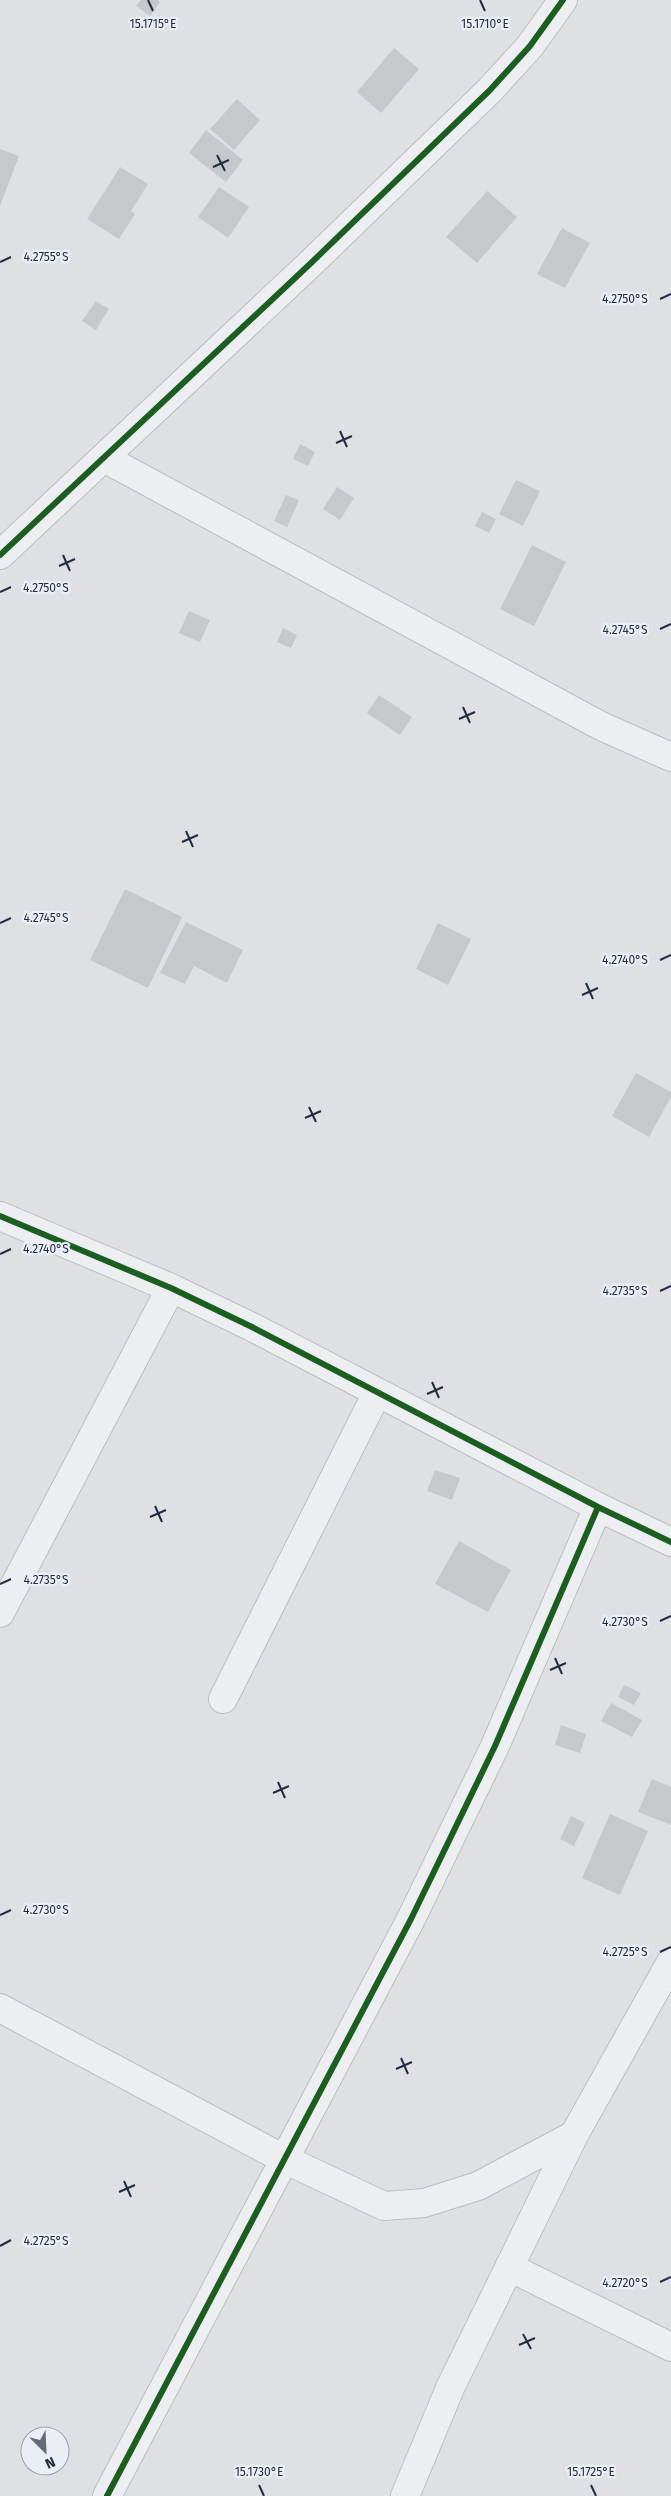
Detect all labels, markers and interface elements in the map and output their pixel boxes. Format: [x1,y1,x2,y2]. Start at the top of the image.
text: 15.1715°E [130,17,176,31]
text: 15.1710°E [461,17,509,31]
text: 4.2755°S [24,250,69,264]
text: 4.2750°S [602,292,648,306]
text: 4.2750°S [23,581,69,595]
text: 4.2745°S [603,623,648,637]
text: 4.2745°S [24,911,69,925]
text: 4.2740°S [602,953,648,967]
text: 4.2740°S [23,1242,69,1256]
text: 4.2735°S [603,1284,648,1298]
text: 4.2735°S [24,1573,69,1587]
text: 4.2730°S [602,1615,648,1629]
text: 4.2730°S [23,1903,69,1917]
text: 4.2725°S [603,1945,648,1959]
text: 4.2725°S [24,2234,69,2248]
text: 4.2720°S [602,2276,648,2290]
north arrow [20,2426,70,2476]
text: N [42,2453,58,2472]
text: 15.1730°E [235,2465,283,2479]
text: 15.1725°E [567,2465,615,2479]

